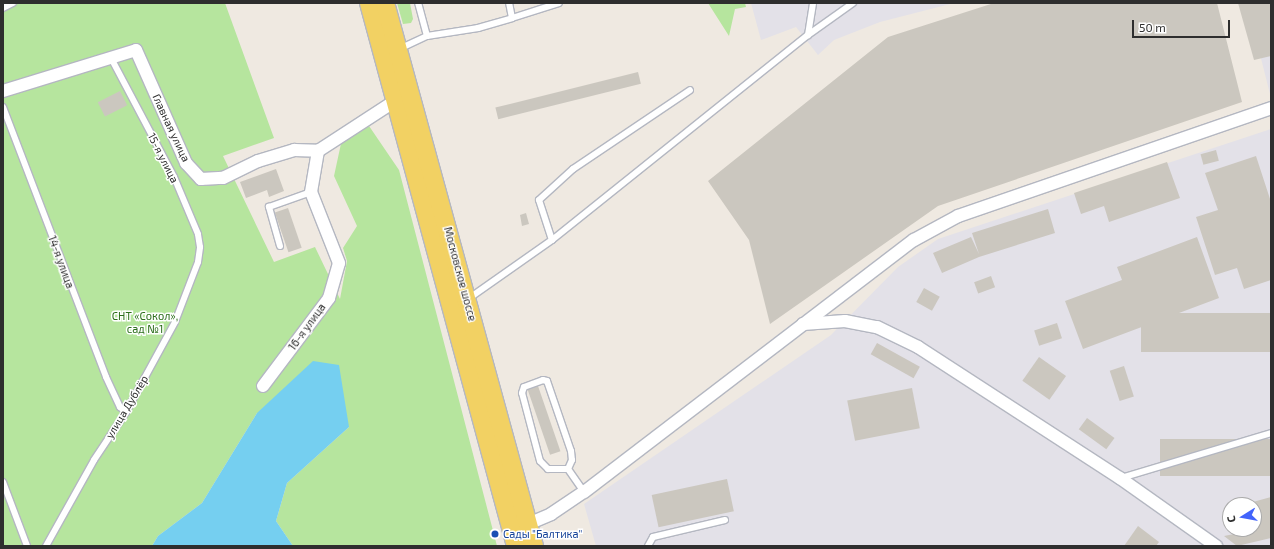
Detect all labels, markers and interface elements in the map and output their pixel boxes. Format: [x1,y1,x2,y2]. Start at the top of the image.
scale bar [1134,12,1232,38]
text: 50 m [1139,20,1166,34]
street label: Главная улица [149,92,193,164]
street label: 15-я улица [145,131,181,185]
street label: Московское шоссе [441,225,479,323]
street label: 14-я улица [45,234,77,290]
street label: 16-я улица [286,301,328,353]
park label: СНТ «Сокол», сад №1 [112,310,178,336]
street label: улица Дублёр [103,373,151,441]
north arrow [1222,497,1262,537]
text: С [1224,515,1238,524]
place label: Сады "Балтика" [503,527,582,541]
marker: Сады "Балтика" [490,529,500,539]

